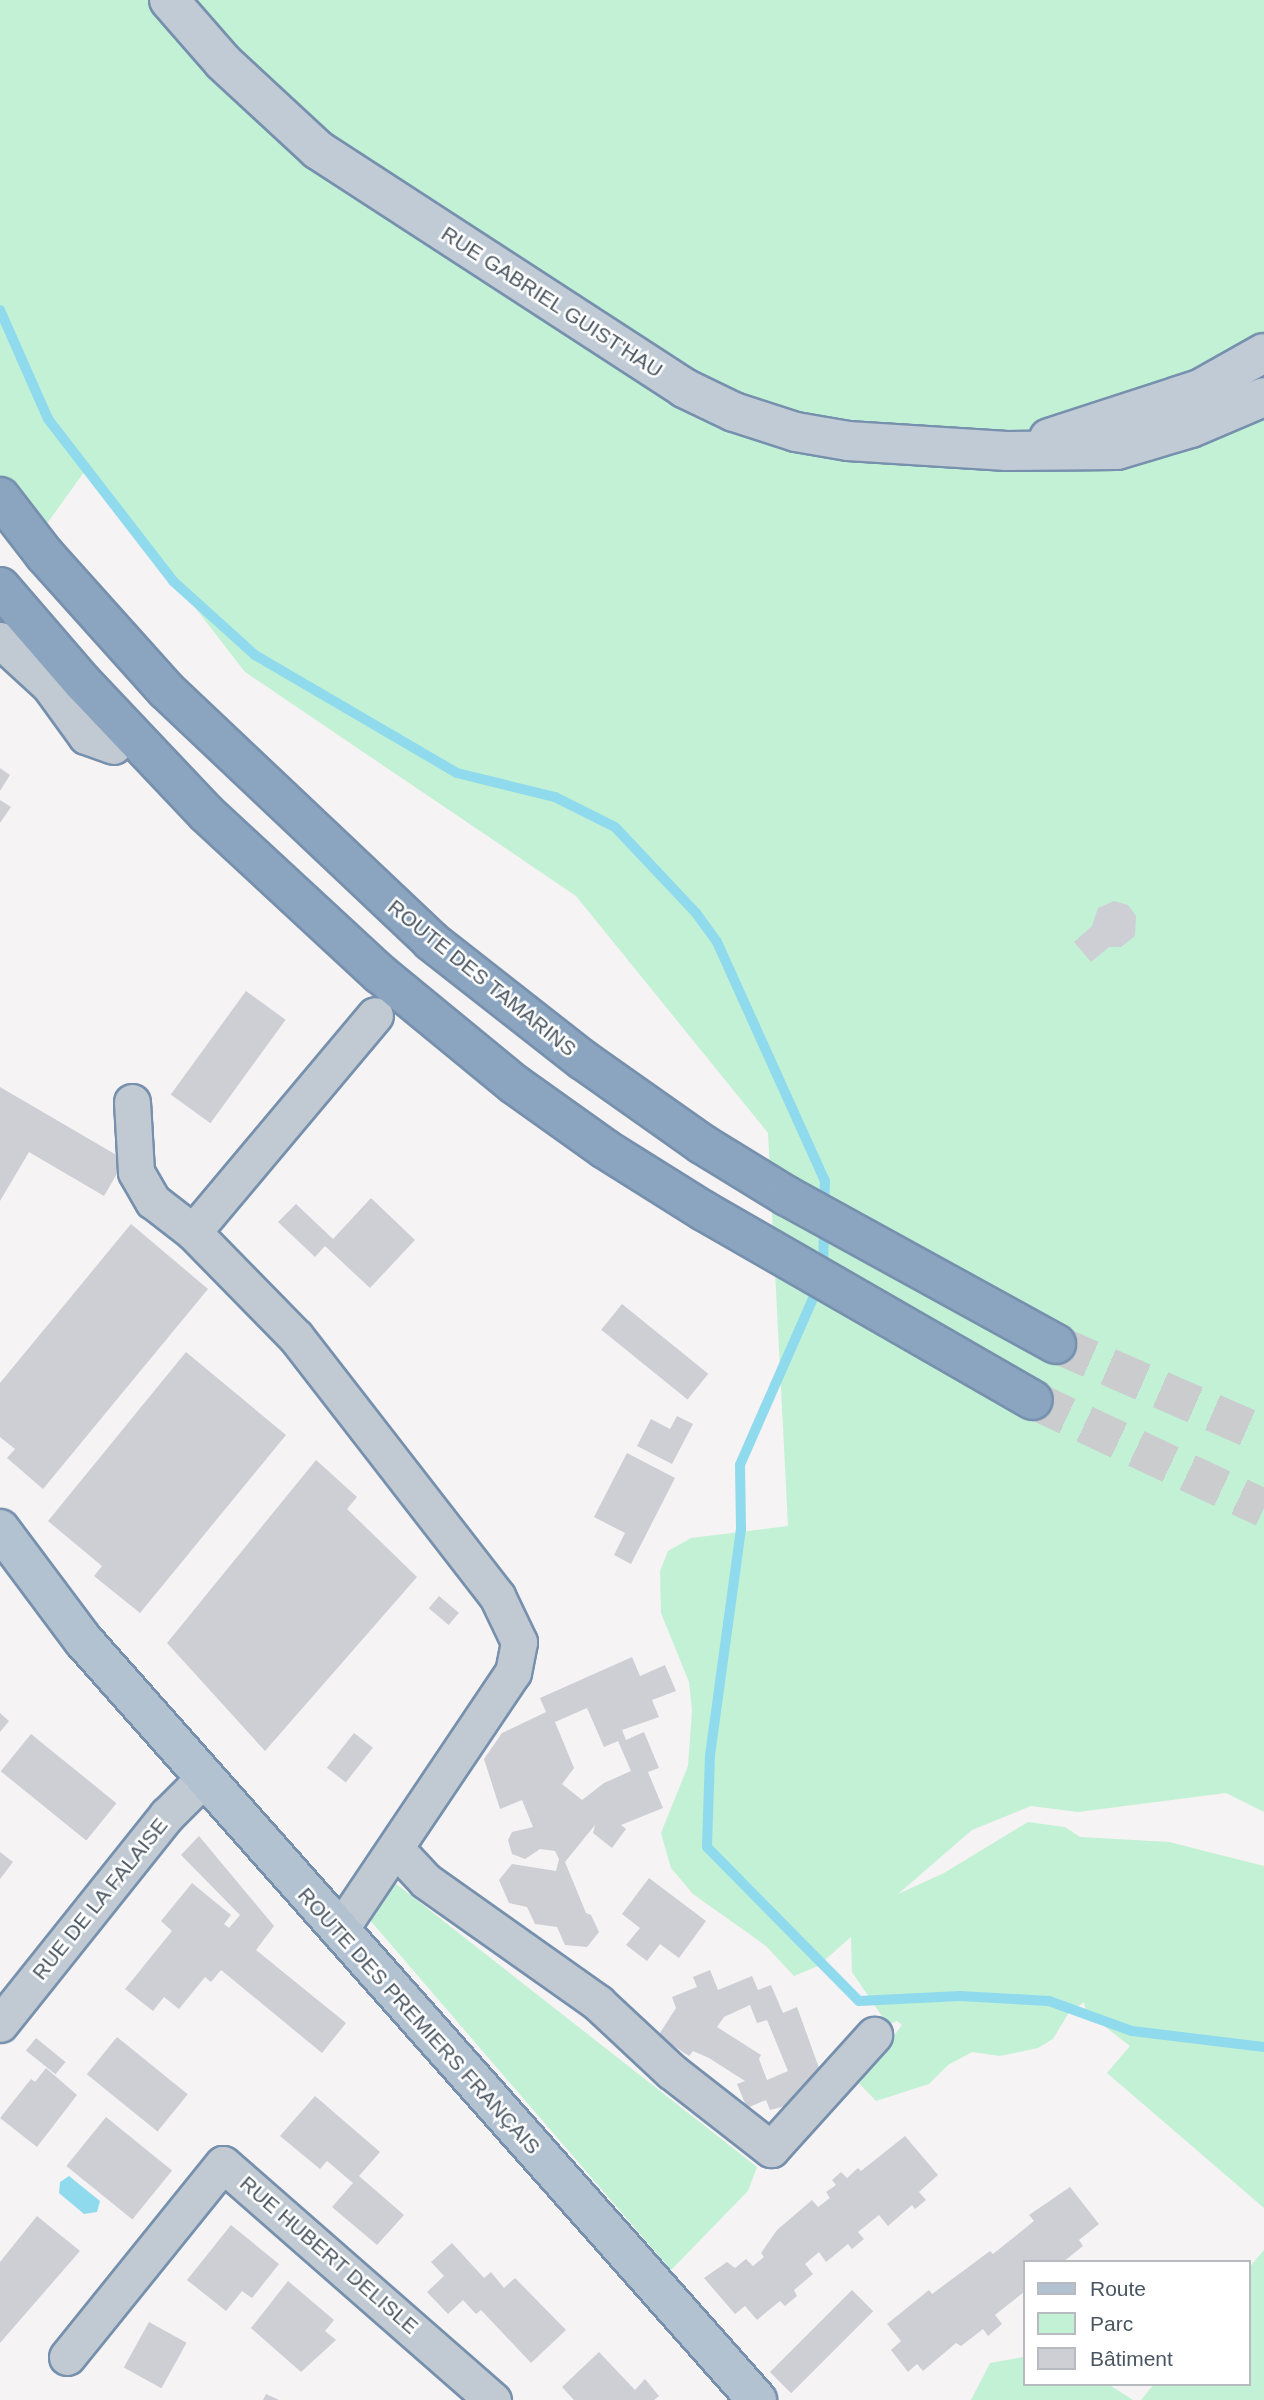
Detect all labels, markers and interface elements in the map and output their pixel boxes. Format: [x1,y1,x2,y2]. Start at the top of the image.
street label: RUE GABRIEL GUIST'HAU [436,221,668,383]
street label: ROUTE DES TAMARINS [383,894,581,1062]
street label: RUE DE LA FALAISE [27,1813,173,1985]
street label: ROUTE DES PREMIERS FRANÇAIS [293,1883,545,2159]
street label: RUE HUBERT DELISLE [235,2171,423,2339]
legend [1023,2260,1250,2386]
text: Route [1090,2277,1146,2300]
text: Parc [1090,2312,1133,2335]
text: Bâtiment [1090,2347,1173,2370]

